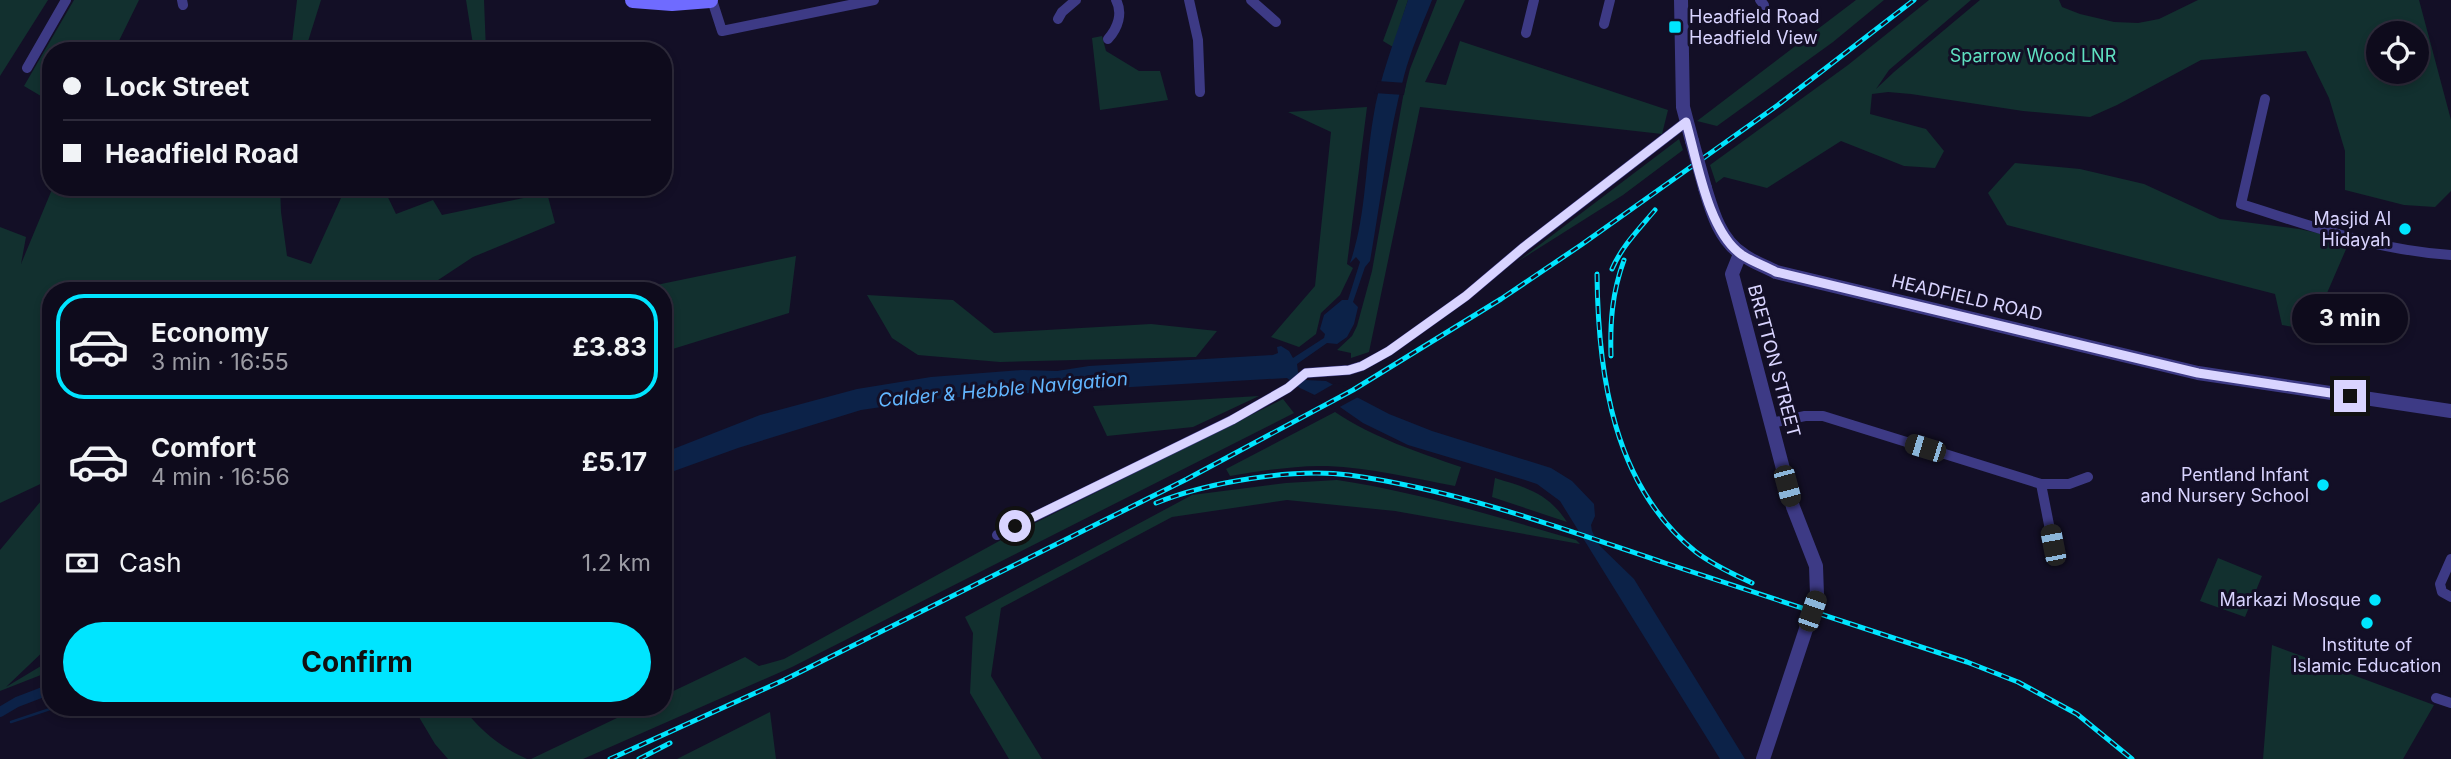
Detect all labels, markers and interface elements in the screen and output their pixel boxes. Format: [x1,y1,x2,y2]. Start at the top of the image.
place label: Headfield Road Headfield View [1689,6,1820,48]
marker: Headfield Road Headfield View [1667,19,1683,35]
map controls [2366,21,2429,84]
button: locate [2366,21,2429,84]
park label: Sparrow Wood LNR [1950,45,2117,66]
text: Lock Street [105,71,249,102]
text: Headfield Road [105,138,299,169]
place label: Masjid Al Hidayah [2314,208,2391,250]
marker: Masjid Al Hidayah [2397,221,2413,237]
street label: HEADFIELD ROAD [1890,270,2045,325]
street label: BRETTON STREET [1744,282,1805,440]
callout: 3 min [2292,294,2408,344]
text: 3 min [2319,304,2381,332]
icon: car [67,315,130,378]
text: Economy [151,317,269,348]
text: £3.83 [573,331,647,362]
text: 3 min · 16:55 [151,348,289,376]
water label: Calder & Hebble Navigation [877,367,1129,412]
route end [2334,380,2366,412]
icon: car [67,430,130,493]
text: Comfort [151,432,256,463]
car [1902,432,1949,464]
text: £5.17 [582,446,647,477]
text: 4 min · 16:56 [151,463,290,491]
car [1772,463,1803,509]
place label: Pentland Infant and Nursery School [2141,464,2309,506]
marker: Pentland Infant and Nursery School [2315,477,2331,493]
route start [999,510,1031,542]
car [2039,522,2068,568]
icon: cash [63,544,101,582]
text: Cash [119,547,182,578]
text: 1.2 km [582,549,651,577]
car [1796,588,1829,634]
place label: Markazi Mosque [2220,589,2361,610]
marker: Markazi Mosque [2367,592,2383,608]
marker: Institute of Islamic Education [2359,615,2375,631]
button: Confirm [63,622,651,702]
place label: Institute of Islamic Education [2292,634,2442,676]

